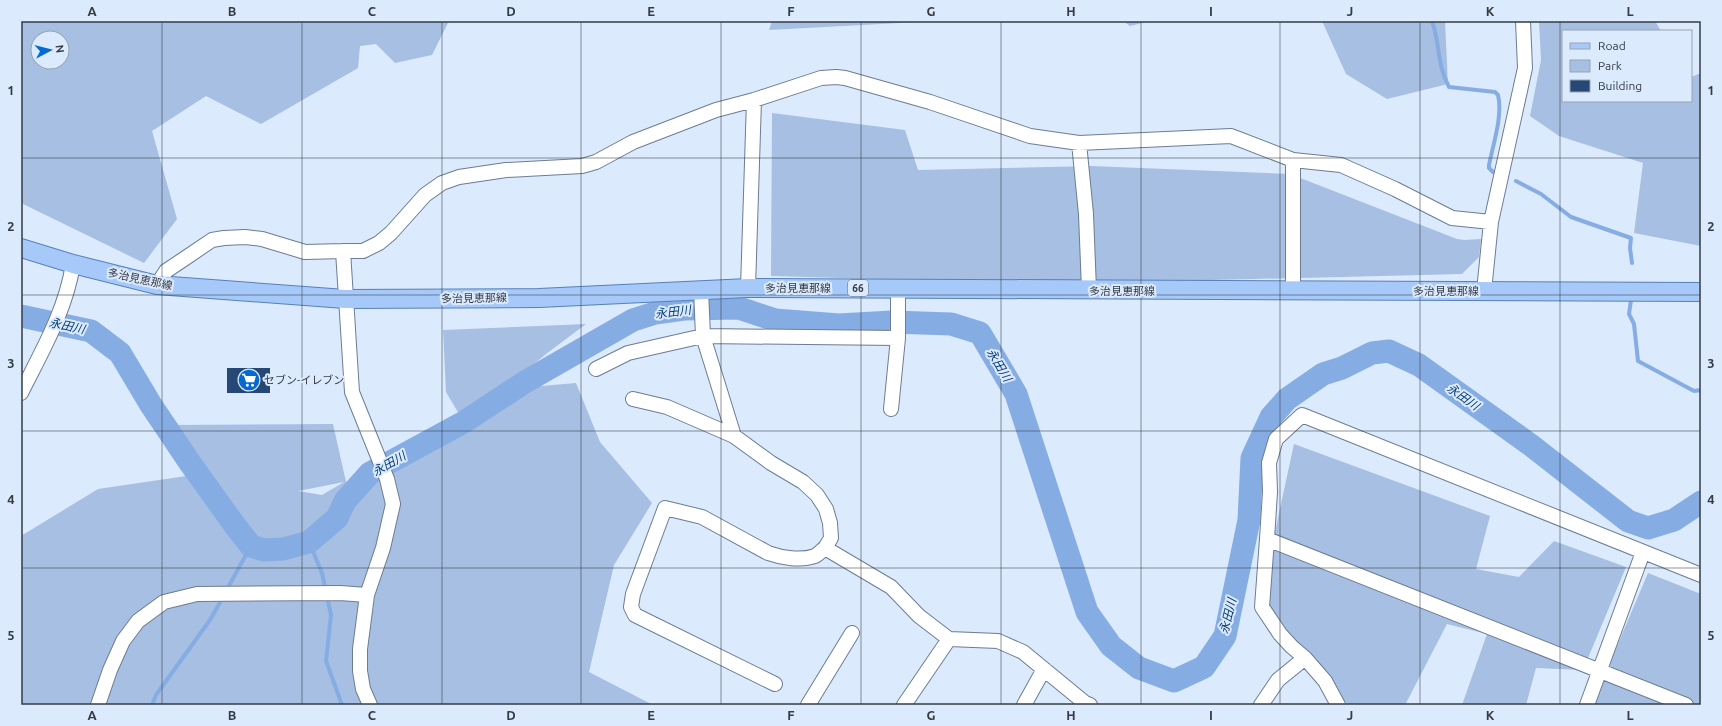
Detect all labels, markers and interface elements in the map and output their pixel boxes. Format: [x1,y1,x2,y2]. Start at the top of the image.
text: A [87,4,97,18]
text: B [228,4,237,18]
text: C [368,4,377,18]
text: D [506,4,516,18]
text: E [647,4,655,18]
text: F [787,4,795,18]
text: G [927,4,936,18]
text: H [1066,4,1076,18]
text: I [1209,4,1213,18]
text: J [1347,4,1353,18]
text: K [1486,4,1495,18]
text: L [1626,4,1634,18]
north arrow [30,30,70,70]
legend [1562,30,1692,102]
text: Road [1598,39,1626,52]
text: N [53,44,66,54]
text: Park [1598,59,1622,72]
text: Building [1598,79,1642,92]
text: 1 [7,83,15,97]
text: 1 [1707,83,1715,97]
text: 2 [7,219,15,233]
text: 2 [1707,219,1715,233]
street label: 多治見恵那線 [106,266,174,292]
road number: 66 [848,280,868,296]
street label: 多治見恵那線 [765,282,831,294]
street label: 多治見恵那線 [1089,285,1155,297]
street label: 多治見恵那線 [1413,285,1479,297]
street label: 多治見恵那線 [441,291,507,305]
water label: 永田川 [654,303,694,320]
water label: 永田川 [48,315,88,336]
water label: 永田川 [985,346,1015,385]
text: 3 [7,356,15,370]
text: 3 [1707,356,1715,370]
supermarket icon: セブン-イレブン [236,367,262,393]
place label: セブン-イレブン [264,374,344,386]
water label: 永田川 [1445,381,1483,413]
water label: 永田川 [370,448,409,478]
text: 4 [7,492,15,506]
text: 4 [1707,492,1715,506]
water label: 永田川 [1217,595,1239,635]
text: 5 [7,628,15,642]
text: 5 [1707,628,1715,642]
text: A [87,708,97,722]
text: B [228,708,237,722]
text: C [368,708,377,722]
text: D [506,708,516,722]
text: E [647,708,655,722]
text: F [787,708,795,722]
text: G [927,708,936,722]
text: H [1066,708,1076,722]
text: I [1209,708,1213,722]
text: J [1347,708,1353,722]
text: K [1486,708,1495,722]
text: L [1626,708,1634,722]

